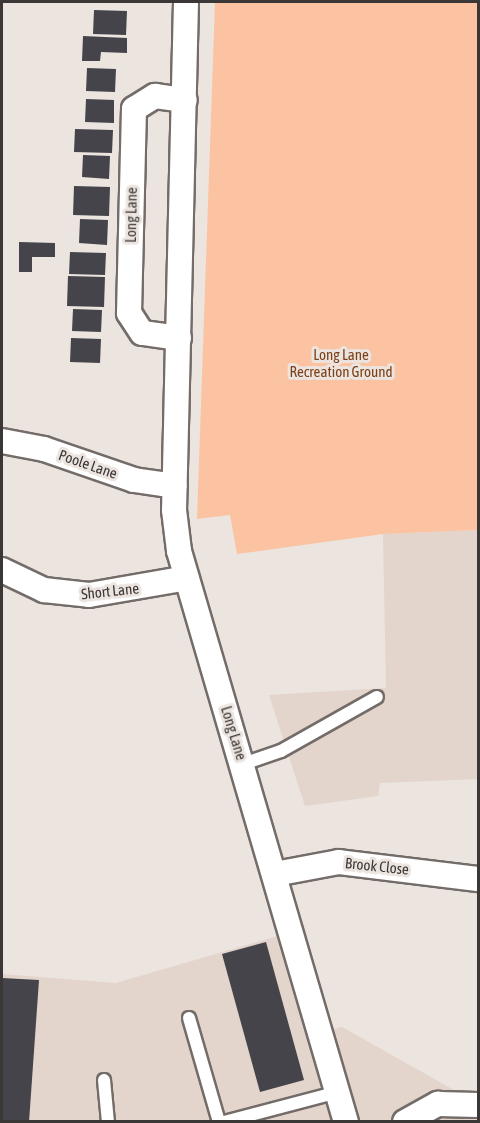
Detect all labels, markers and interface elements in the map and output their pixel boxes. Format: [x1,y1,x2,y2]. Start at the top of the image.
street label: Long Lane [122,187,140,243]
park label: Long Lane Recreation Ground [289,345,393,380]
street label: Poole Lane [56,446,120,482]
street label: Short Lane [80,579,140,603]
street label: Long Lane [217,704,251,762]
street label: Brook Close [344,854,410,878]

